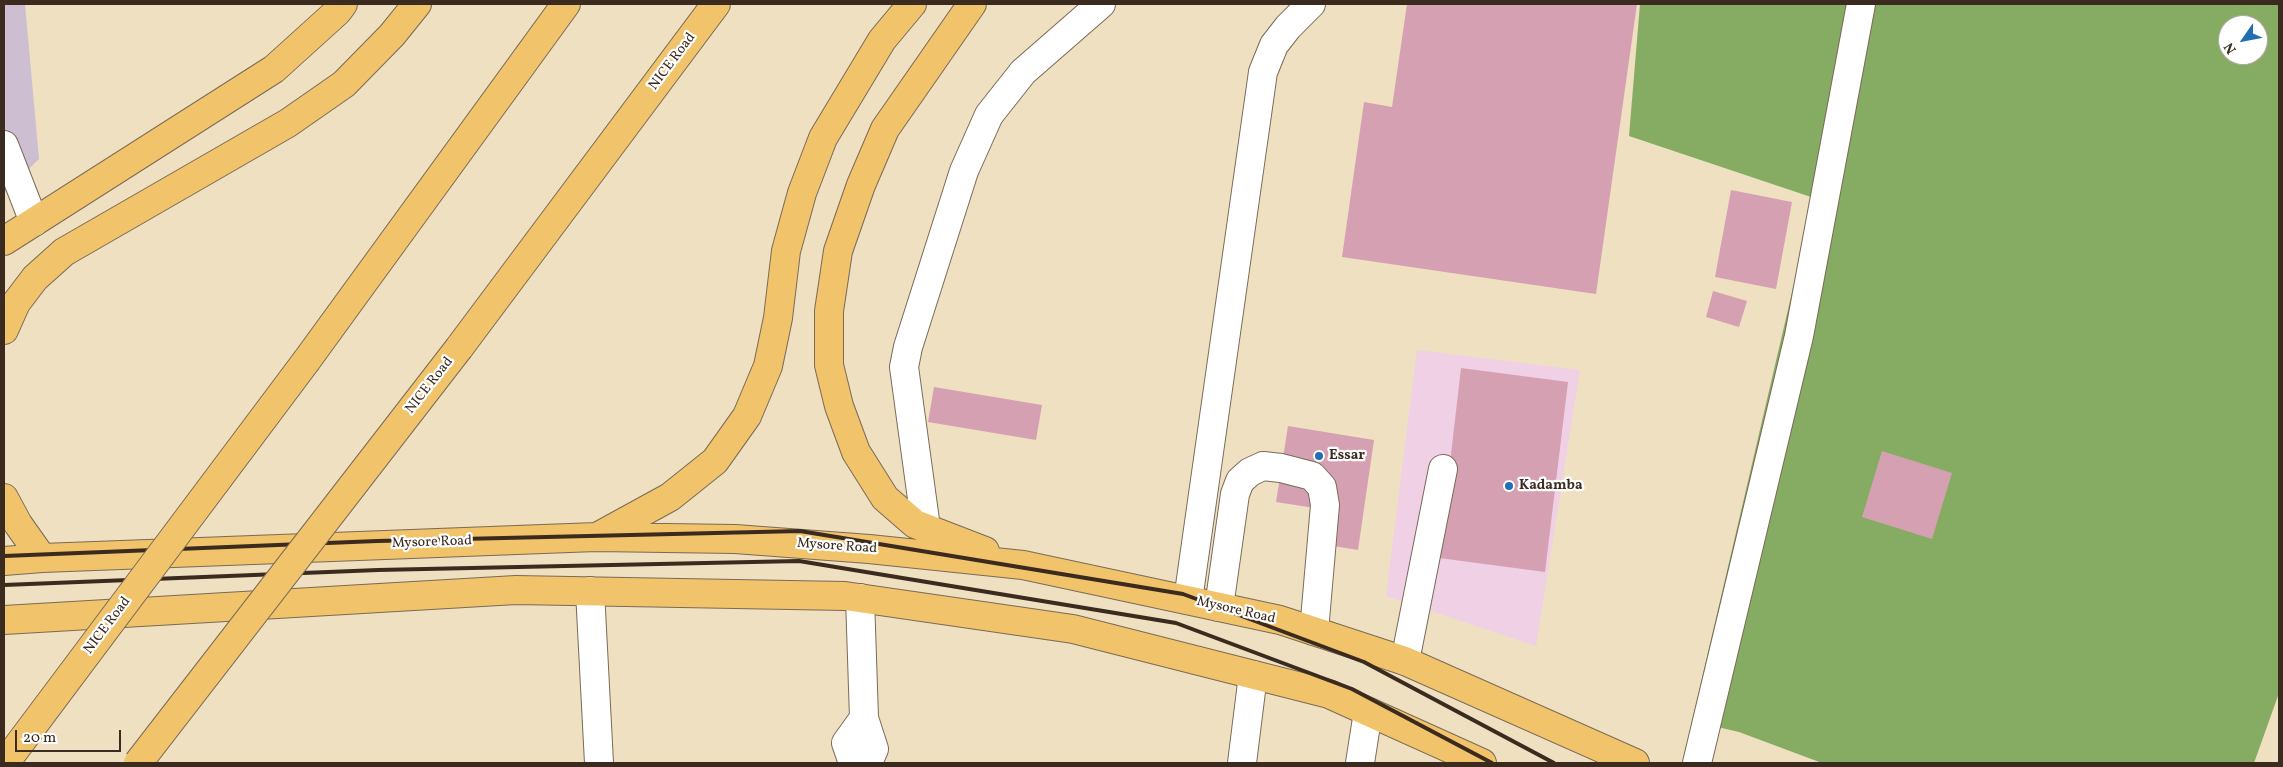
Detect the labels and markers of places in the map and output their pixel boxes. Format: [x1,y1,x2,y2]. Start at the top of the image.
place label: Essar [1329,448,1365,464]
marker: Essar [1313,450,1325,462]
place label: Kadamba [1519,478,1583,494]
marker: Kadamba [1503,480,1515,492]

